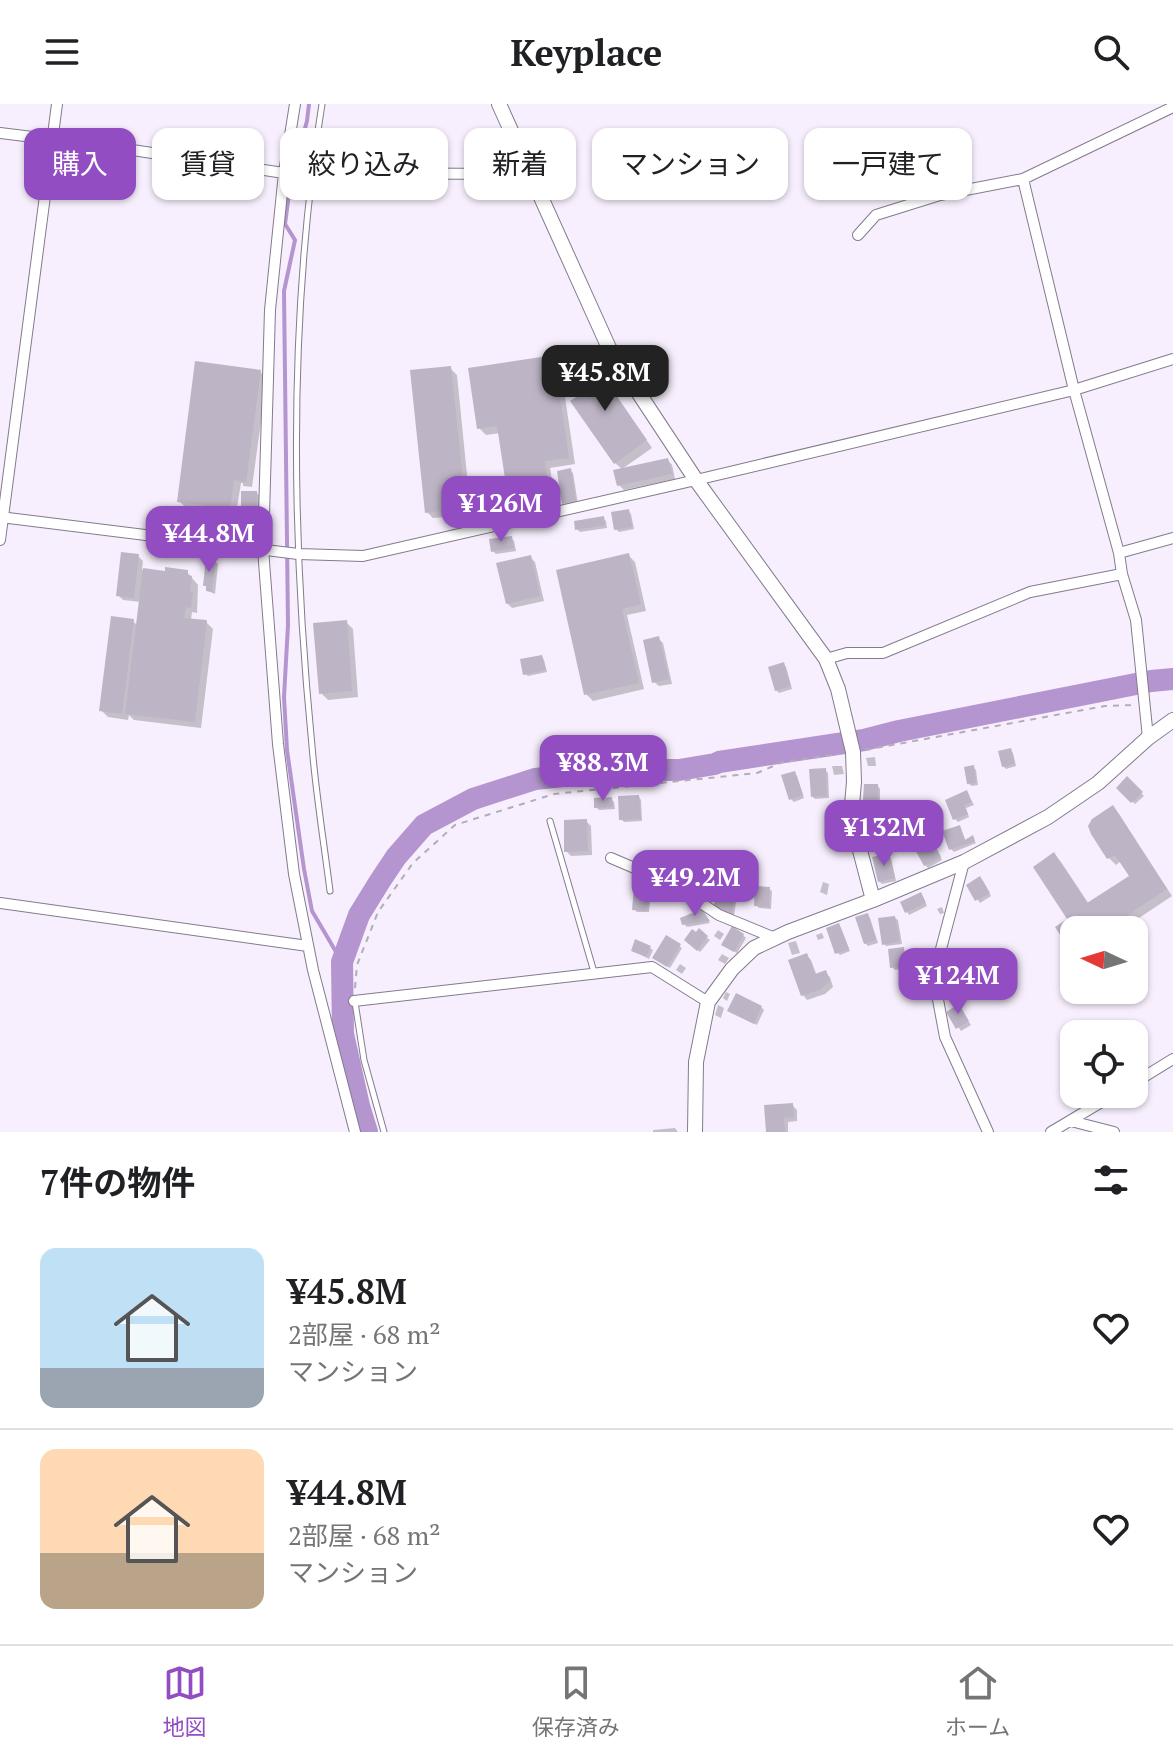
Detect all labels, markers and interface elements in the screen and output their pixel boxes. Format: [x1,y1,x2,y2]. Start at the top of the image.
text: Keyplace [511,29,662,76]
icon: menu [40,30,84,74]
icon: search [1089,30,1133,74]
chip: 購入 [24,128,136,200]
chip: 賃貸 [152,128,264,200]
chip: 絞り込み [280,128,448,200]
chip: 新着 [464,128,576,200]
chip: マンション [592,128,788,200]
chip: 一戸建て [804,128,972,200]
pin: ¥45.8M [540,345,670,413]
text: ¥45.8M [560,354,650,388]
pin: ¥126M [445,476,557,544]
text: ¥126M [460,485,542,519]
pin: ¥44.8M [144,506,274,574]
text: ¥44.8M [164,515,254,549]
pin: ¥88.3M [538,735,668,803]
text: ¥88.3M [558,744,648,778]
pin: ¥132M [828,800,940,868]
text: ¥132M [843,809,925,843]
pin: ¥49.2M [630,850,760,918]
text: ¥49.2M [650,859,740,893]
north arrow [1060,916,1148,1004]
map controls [1060,916,1148,1108]
pin: ¥124M [902,948,1014,1016]
text: ¥124M [917,957,999,991]
button: locate [1060,1020,1148,1108]
icon: filters [1089,1158,1133,1202]
text: 7件の物件 [40,1160,195,1205]
text: ¥45.8M [288,1269,407,1314]
icon: home [104,1280,200,1376]
icon: heart [1089,1306,1133,1350]
text: 2部屋 · 68 m² [288,1317,440,1351]
text: マンション [288,1354,418,1388]
text: ¥44.8M [288,1470,407,1515]
icon: home [104,1481,200,1577]
icon: heart [1089,1507,1133,1551]
text: 2部屋 · 68 m² [288,1518,440,1552]
text: マンション [288,1555,418,1589]
tab: 地図 [163,1661,207,1741]
tab: 保存済み [532,1661,620,1741]
tab: ホーム [945,1661,1010,1741]

